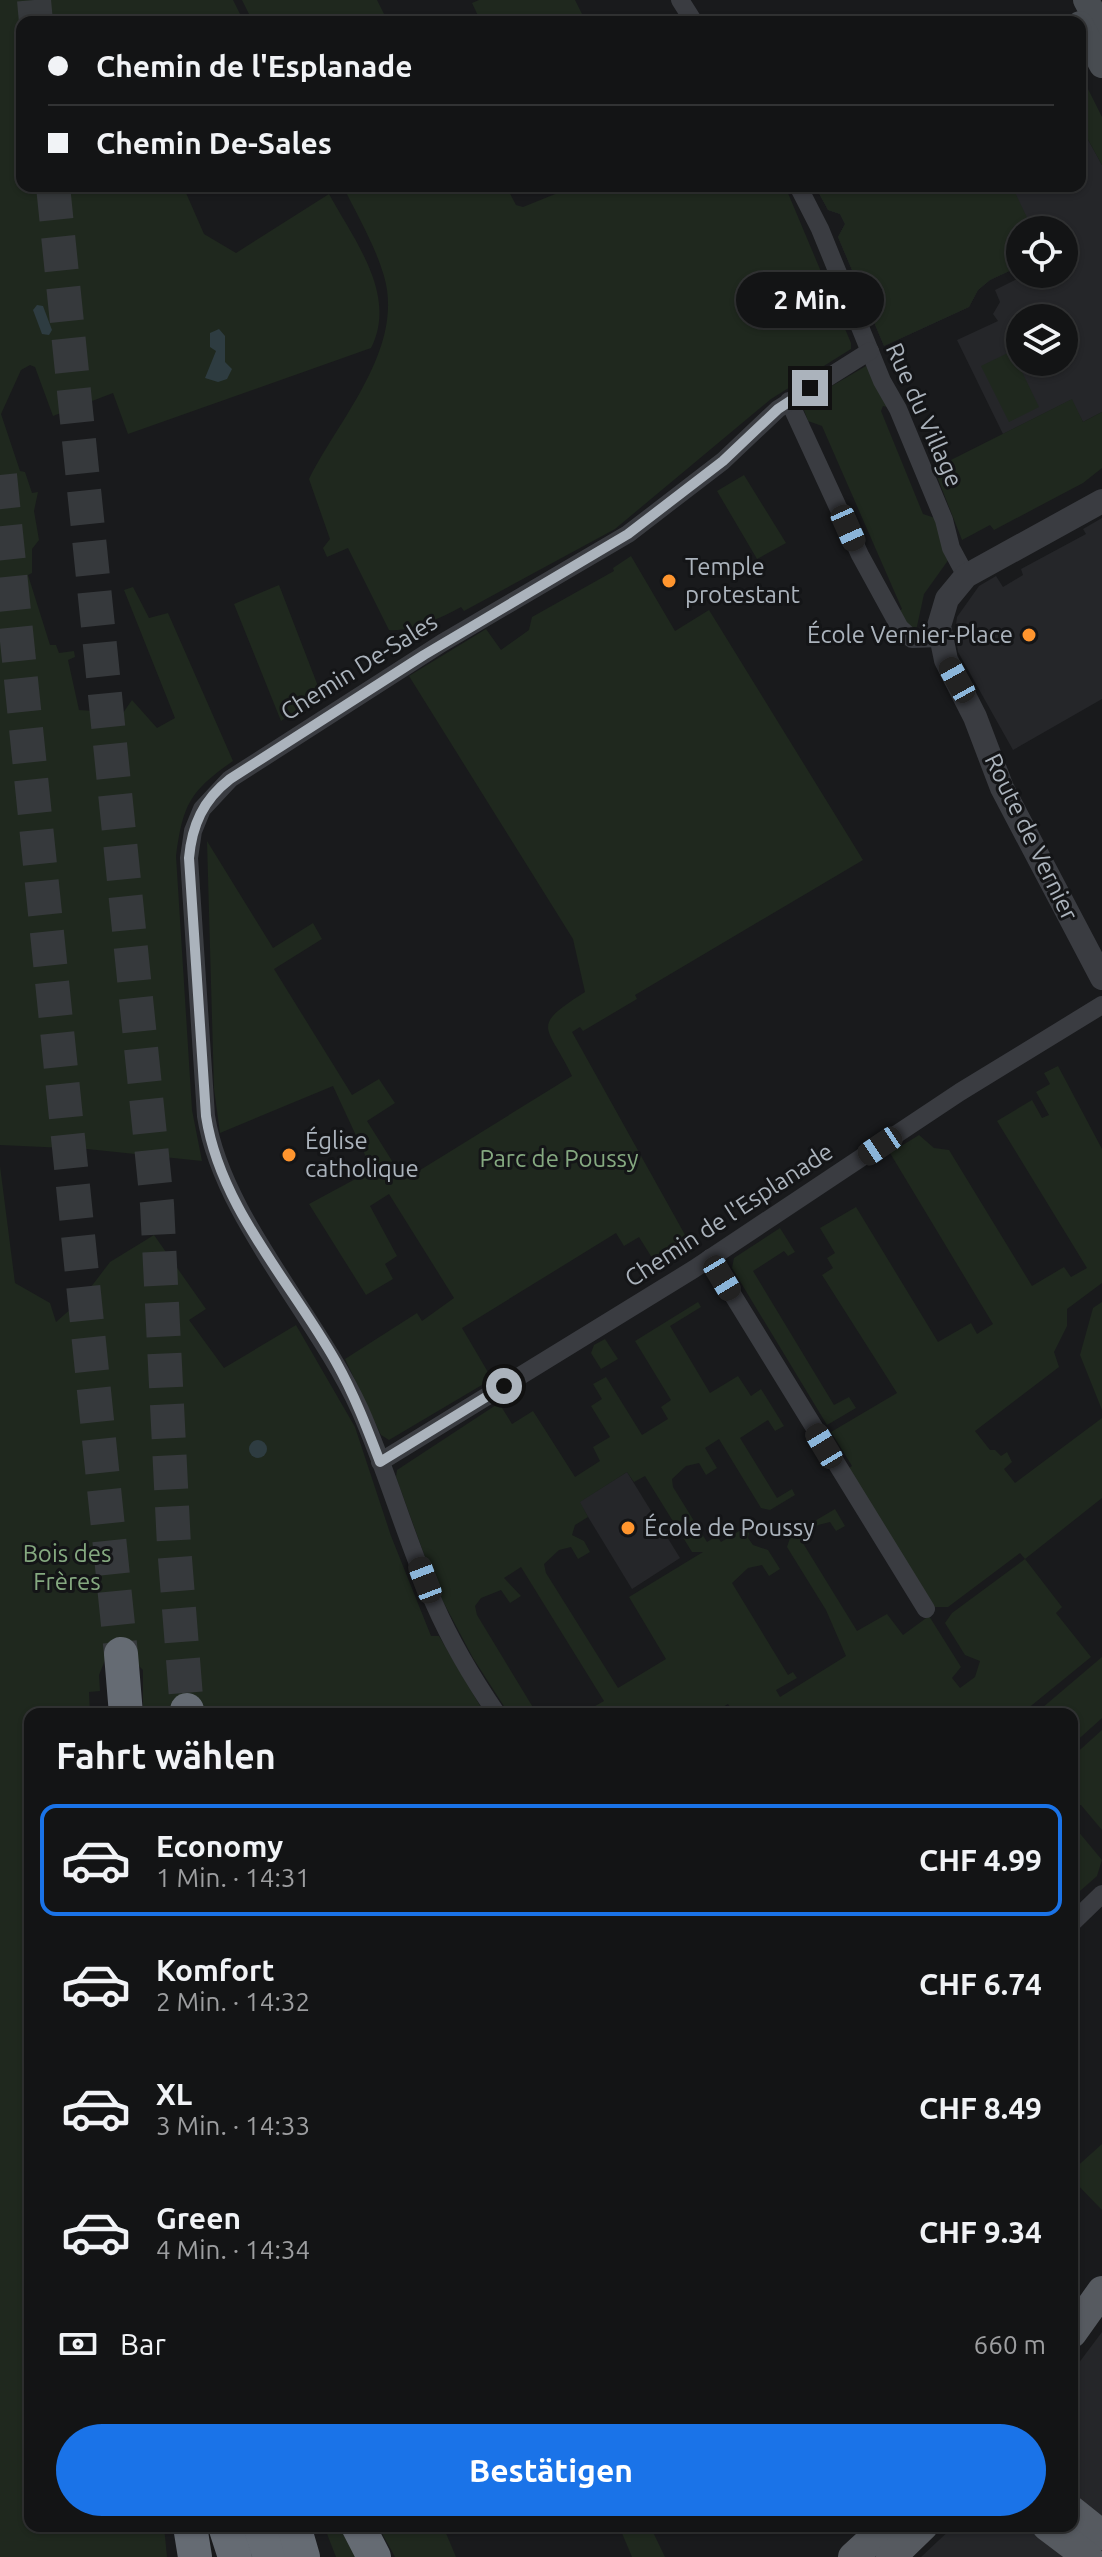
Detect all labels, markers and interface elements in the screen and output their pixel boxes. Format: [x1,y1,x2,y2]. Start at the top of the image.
text: Chemin de l'Esplanade [96,49,413,83]
text: Chemin De-Sales [96,126,332,160]
map controls [1006,216,1078,376]
button: locate [1006,216,1078,288]
callout: 2 Min. [736,272,884,328]
text: 2 Min. [774,285,846,314]
button: layers [1006,304,1078,376]
street label: Rue du Village [881,339,968,491]
route end [792,370,828,406]
car [827,501,869,555]
place label: Temple protestant [685,553,801,608]
marker: Temple protestant [660,572,678,590]
street label: Chemin De-Sales [275,608,442,726]
place label: École Vernier-Place [807,620,1013,648]
marker: École Vernier-Place [1020,626,1038,644]
car [935,653,979,707]
street label: Route de Vernier [979,749,1084,925]
car [853,1123,907,1169]
place label: Église catholique [305,1126,419,1182]
street label: Chemin de l'Esplanade [620,1137,838,1292]
park label: Parc de Poussy [479,1145,639,1172]
marker: Église catholique [280,1146,298,1164]
car [699,1251,745,1305]
route start [486,1368,522,1404]
car [801,1419,847,1473]
place label: École de Poussy [644,1513,815,1541]
marker: École de Poussy [619,1519,637,1537]
park label: Bois des Frères [23,1540,111,1595]
car [405,1553,445,1607]
text: Fahrt wählen [56,1735,276,1776]
icon: car [60,1824,132,1896]
text: Economy [156,1829,283,1863]
text: CHF 4.99 [919,1843,1042,1877]
text: 1 Min. · 14:31 [156,1863,310,1892]
icon: car [60,1948,132,2020]
text: Komfort [156,1953,274,1987]
text: CHF 6.74 [919,1967,1042,2001]
text: 2 Min. · 14:32 [156,1987,310,2016]
icon: car [60,2072,132,2144]
text: XL [156,2077,192,2111]
text: CHF 8.49 [919,2091,1042,2125]
text: 3 Min. · 14:33 [156,2111,310,2140]
icon: car [60,2196,132,2268]
text: Green [156,2201,241,2235]
text: CHF 9.34 [919,2215,1042,2249]
text: 4 Min. · 14:34 [156,2235,310,2264]
icon: cash [56,2322,100,2366]
text: Bar [120,2327,166,2361]
text: 660 m [974,2330,1046,2359]
button: Bestätigen [56,2424,1046,2516]

